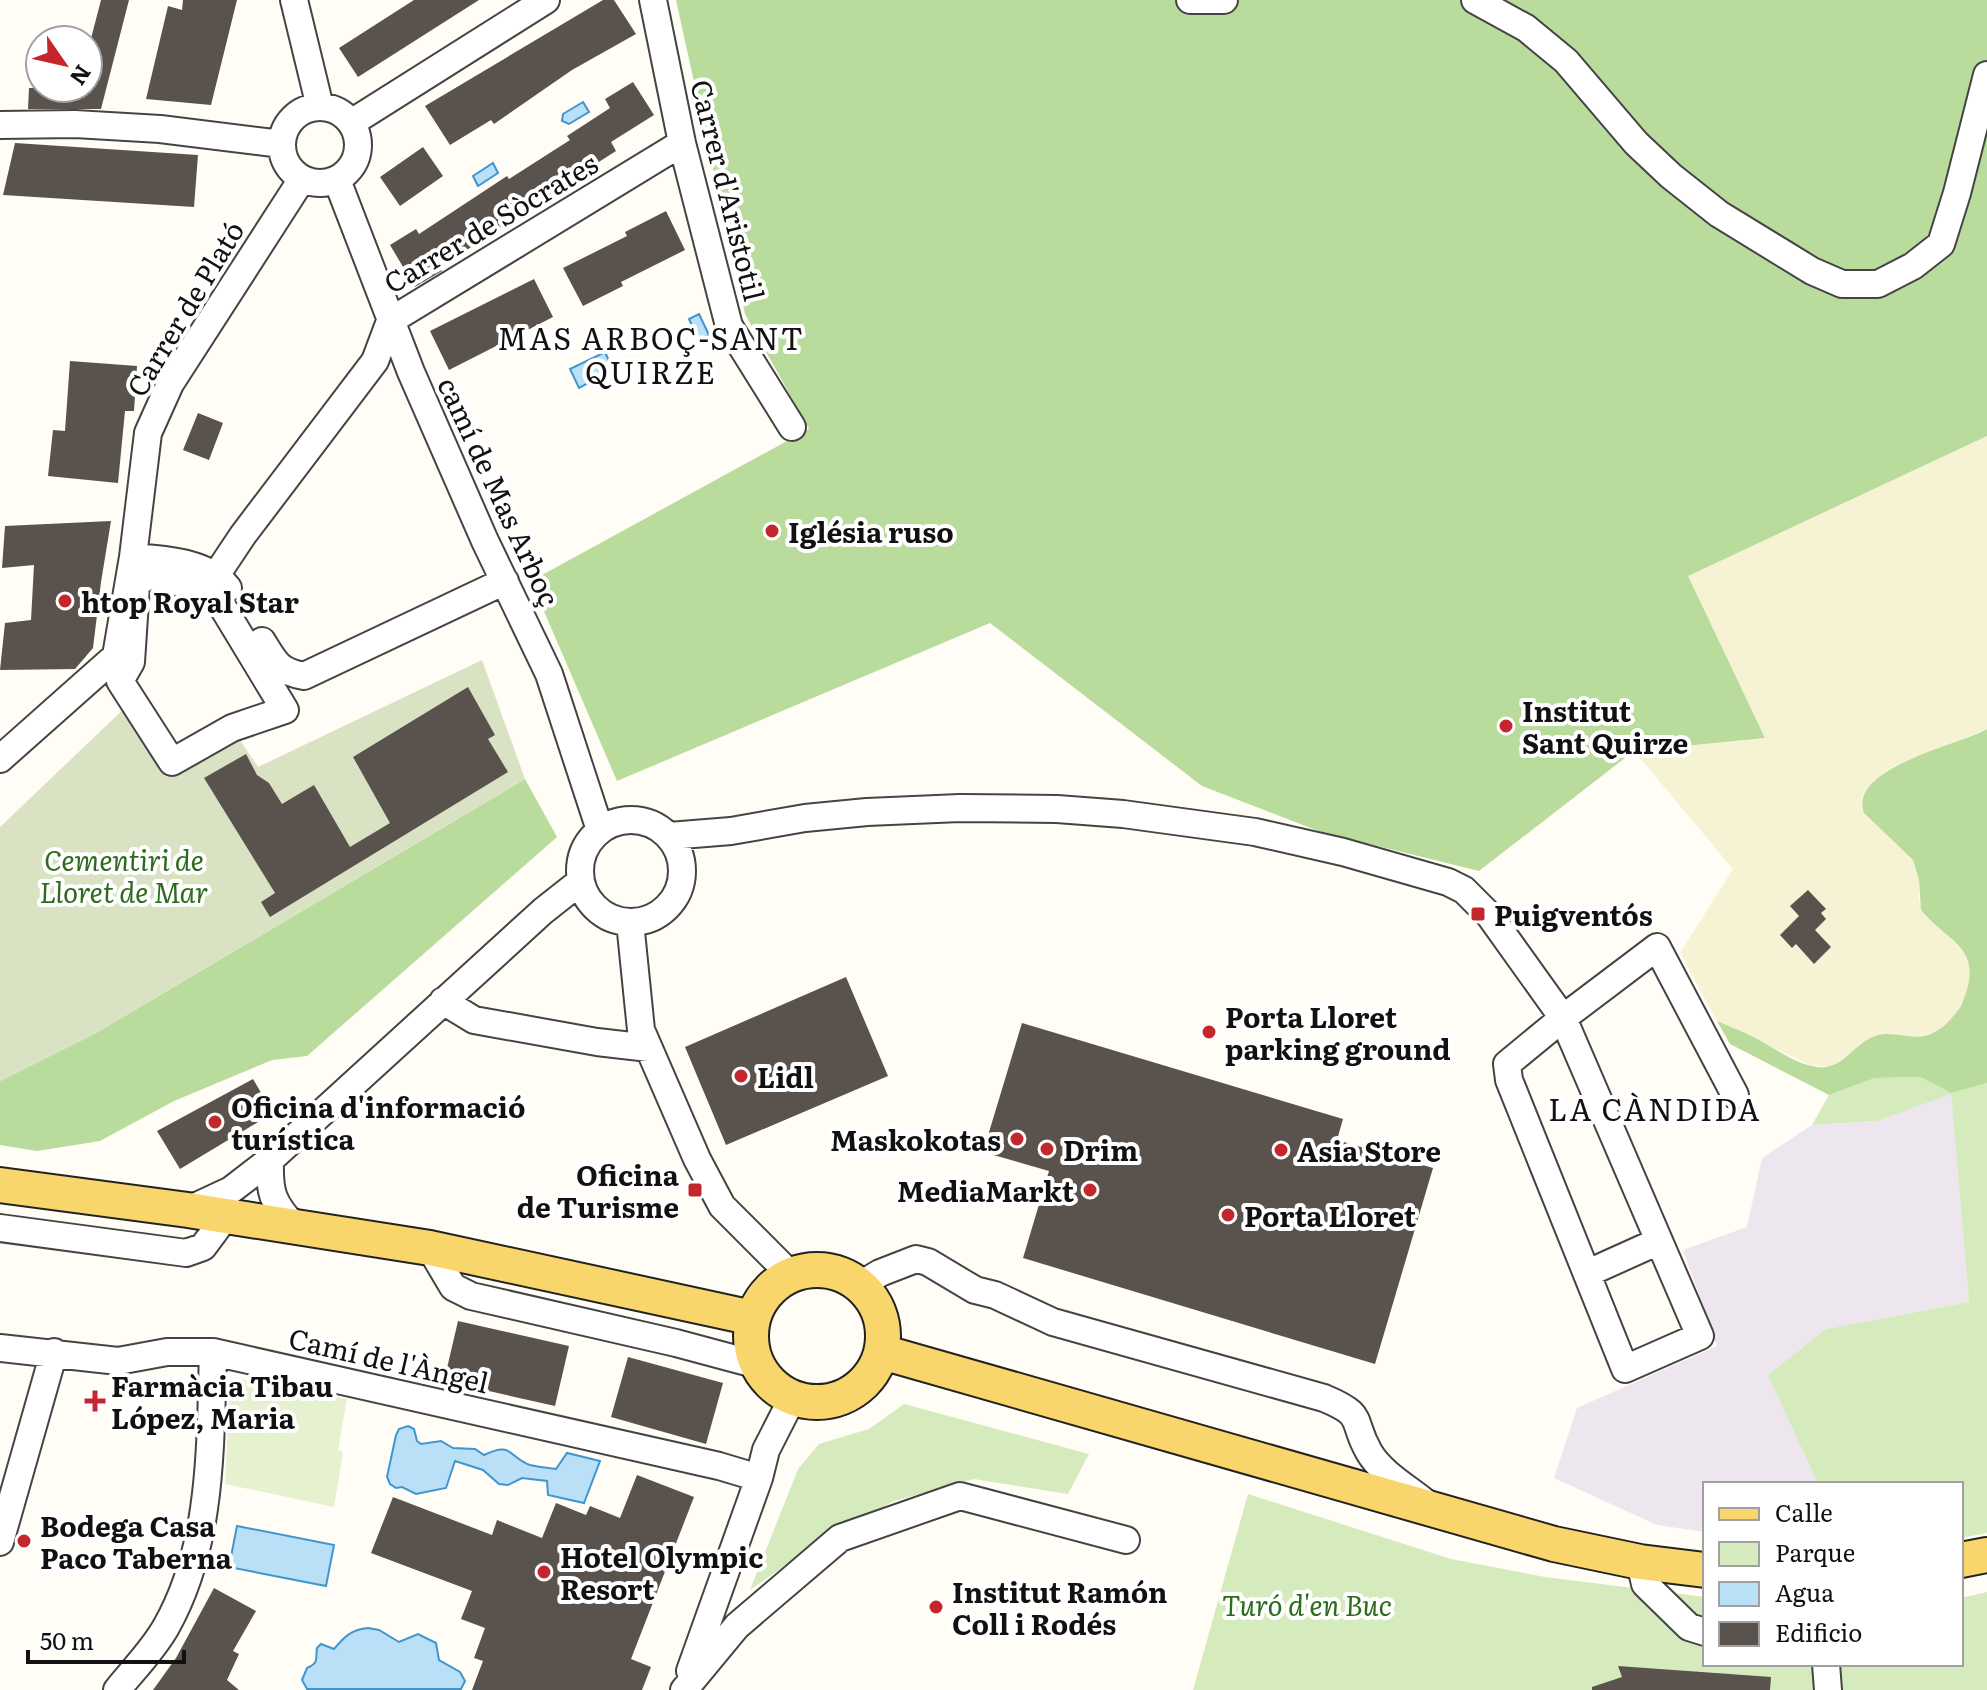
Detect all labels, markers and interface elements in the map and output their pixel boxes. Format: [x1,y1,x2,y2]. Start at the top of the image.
north arrow [24,24,104,104]
text: N [63,59,101,93]
street label: Carrer d'Aristotil [681,75,777,305]
street label: Carrer de Sòcrates [375,141,605,303]
street label: Carrer de Plató [115,212,253,404]
district label: MAS ARBOÇ-SANT QUIRZE [497,315,805,393]
street label: camí de Mas Arboç [428,370,572,613]
place label: Iglésia ruso [788,510,954,552]
marker: Iglésia ruso [763,522,781,540]
place label: htop Royal Star [81,580,299,622]
marker: htop Royal Star [56,592,74,610]
place label: Institut Sant Quirze [1522,689,1689,763]
marker: Institut Sant Quirze [1497,717,1515,735]
park label: Cementiri de Lloret de Mar [40,838,208,912]
place label: Puigventós [1494,893,1653,935]
marker: Puigventós [1469,905,1487,923]
place label: Porta Lloret parking ground [1225,995,1451,1069]
marker: Porta Lloret parking ground [1200,1023,1218,1041]
place label: Lidl [757,1055,814,1097]
marker: Lidl [732,1067,750,1085]
place label: Oficina d'informació turística [231,1085,525,1159]
district label: LA CÀNDIDA [1548,1086,1762,1130]
marker: Oficina d'informació turística [206,1113,224,1131]
place label: Maskokotas [830,1118,1001,1160]
place label: Drim [1063,1128,1138,1170]
place label: Asia Store [1297,1129,1441,1171]
marker: Maskokotas [1008,1130,1026,1148]
marker: Drim [1038,1140,1056,1158]
marker: Asia Store [1272,1141,1290,1159]
place label: Oficina de Turisme [517,1153,680,1227]
place label: MediaMarkt [897,1169,1075,1211]
marker: Oficina de Turisme [686,1181,704,1199]
marker: MediaMarkt [1081,1181,1099,1199]
place label: Porta Lloret [1244,1194,1417,1236]
marker: Porta Lloret [1219,1206,1237,1224]
street label: Camí de l'Àngel [285,1316,493,1402]
place label: Farmàcia Tibau López, Maria [111,1364,333,1438]
marker: Farmàcia Tibau López, Maria [86,1392,104,1410]
legend [1703,1482,1963,1666]
text: Calle [1775,1494,1833,1529]
place label: Bodega Casa Paco Taberna [40,1504,233,1578]
marker: Bodega Casa Paco Taberna [15,1532,33,1550]
text: Parque [1775,1534,1855,1569]
place label: Hotel Olympic Resort [560,1535,763,1609]
marker: Hotel Olympic Resort [535,1563,553,1581]
place label: Institut Ramón Coll i Rodés [952,1570,1168,1644]
text: Agua [1775,1574,1834,1609]
park label: Turó d'en Buc [1222,1583,1392,1625]
marker: Institut Ramón Coll i Rodés [927,1598,945,1616]
scale bar [28,1614,184,1664]
text: Edificio [1775,1614,1862,1649]
text: 50 m [40,1622,94,1657]

